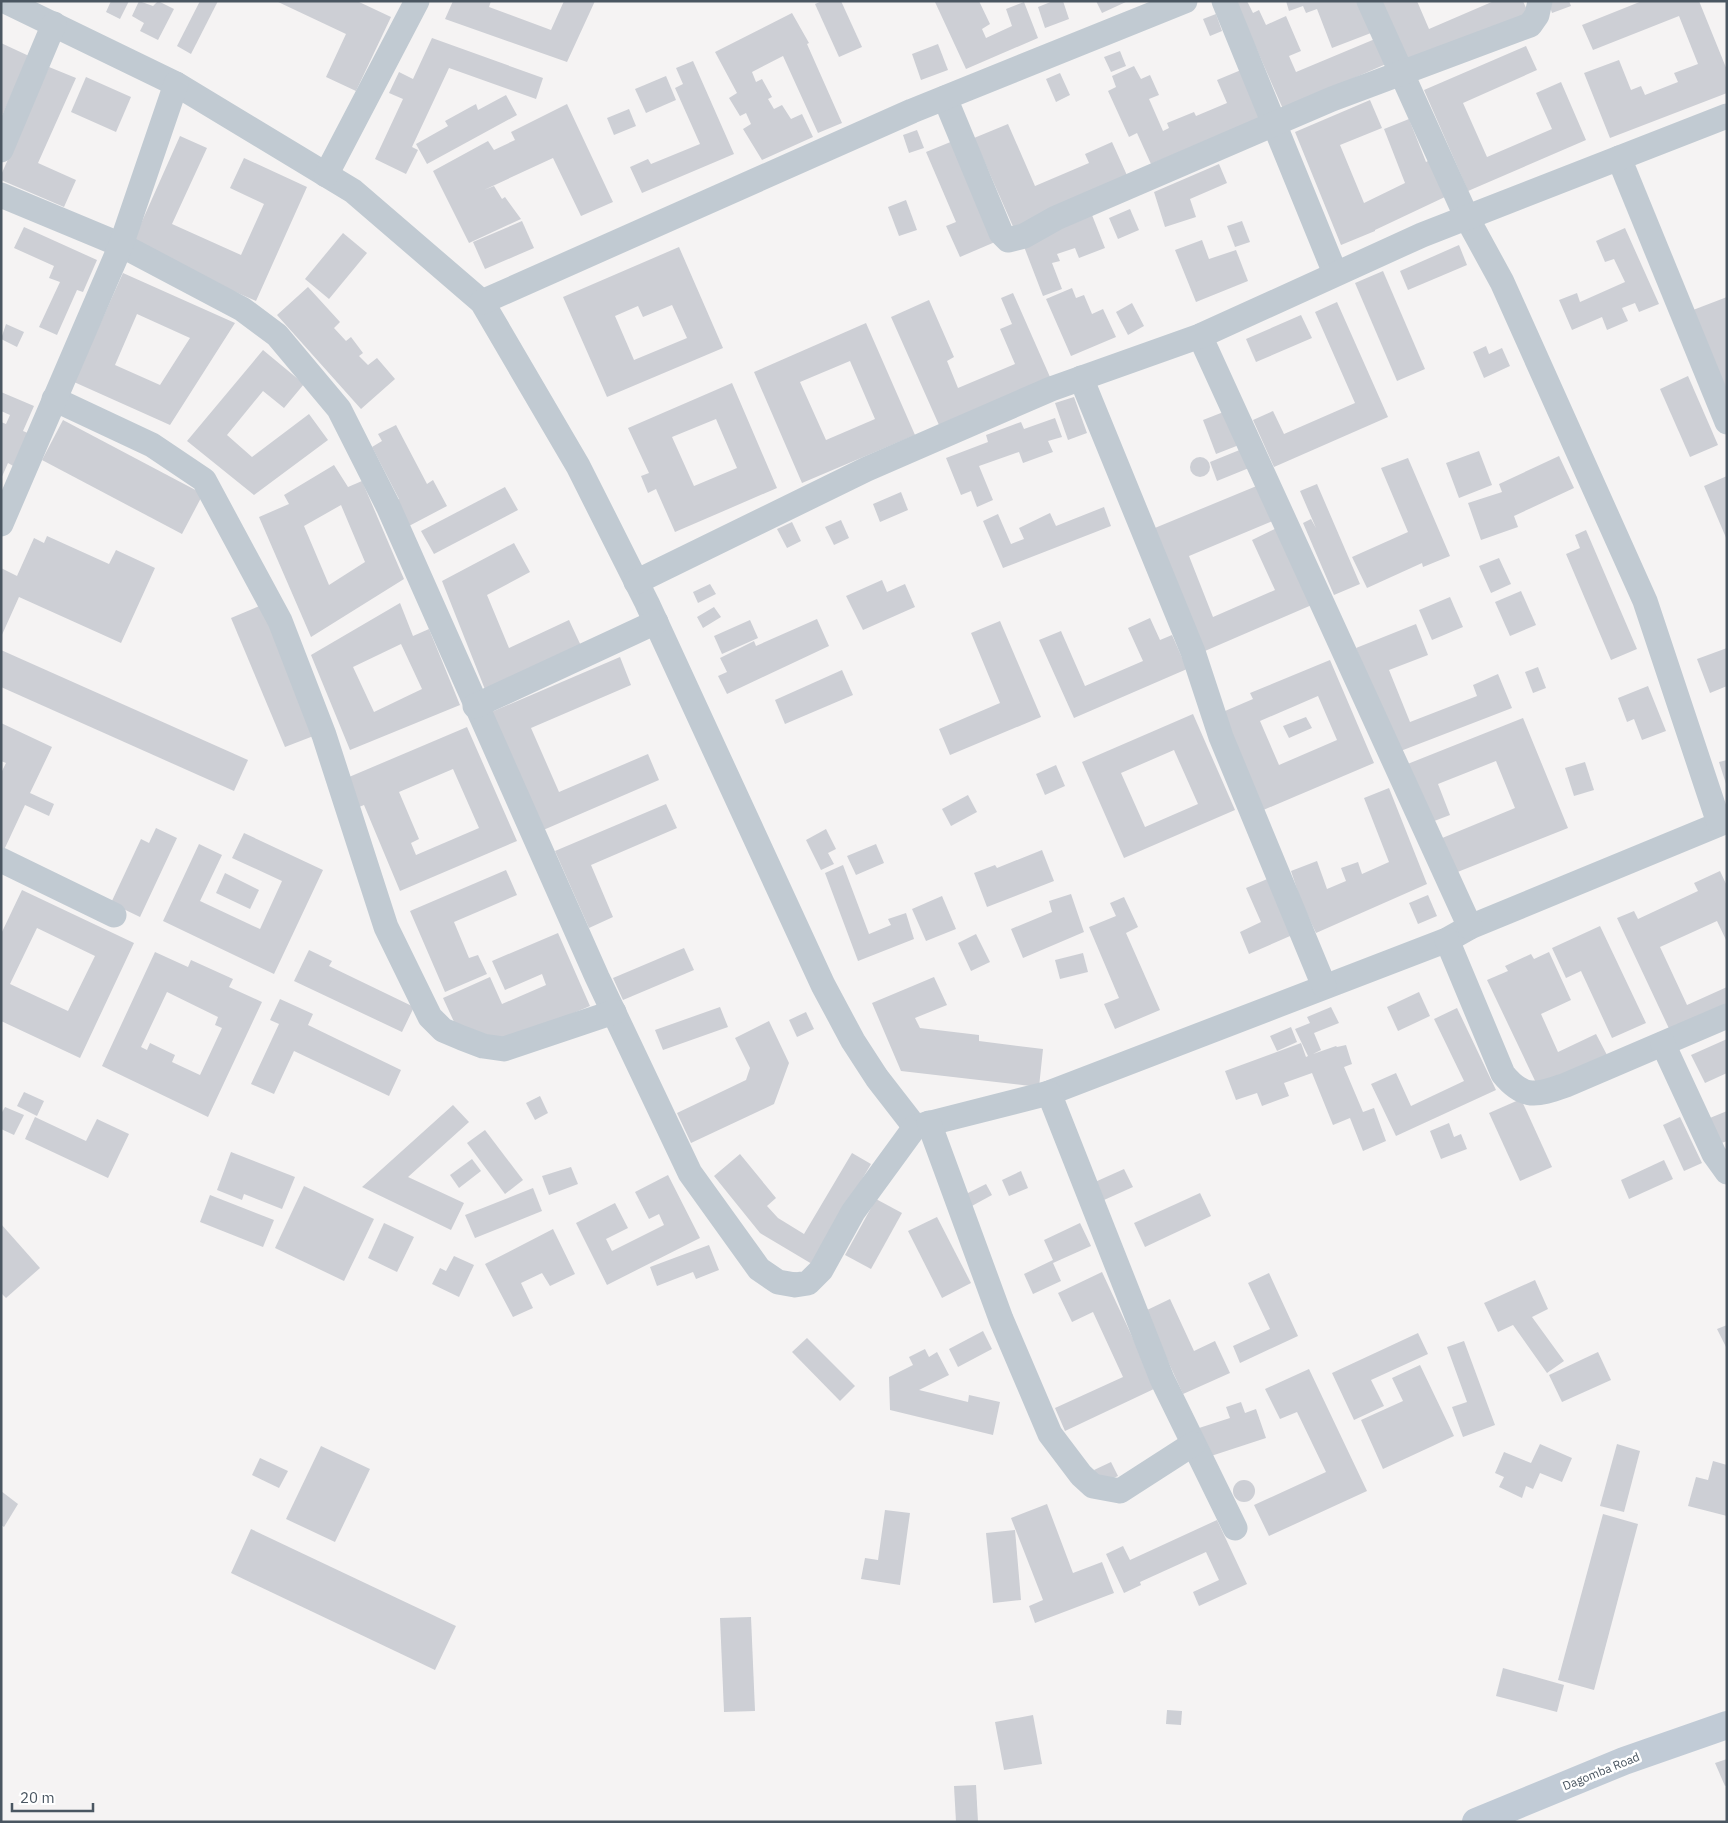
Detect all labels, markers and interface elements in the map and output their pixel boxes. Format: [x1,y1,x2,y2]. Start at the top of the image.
street label: Dagomba Road [1560,1749,1642,1793]
scale bar [12,1780,94,1812]
text: 20 m [20,1788,55,1807]

